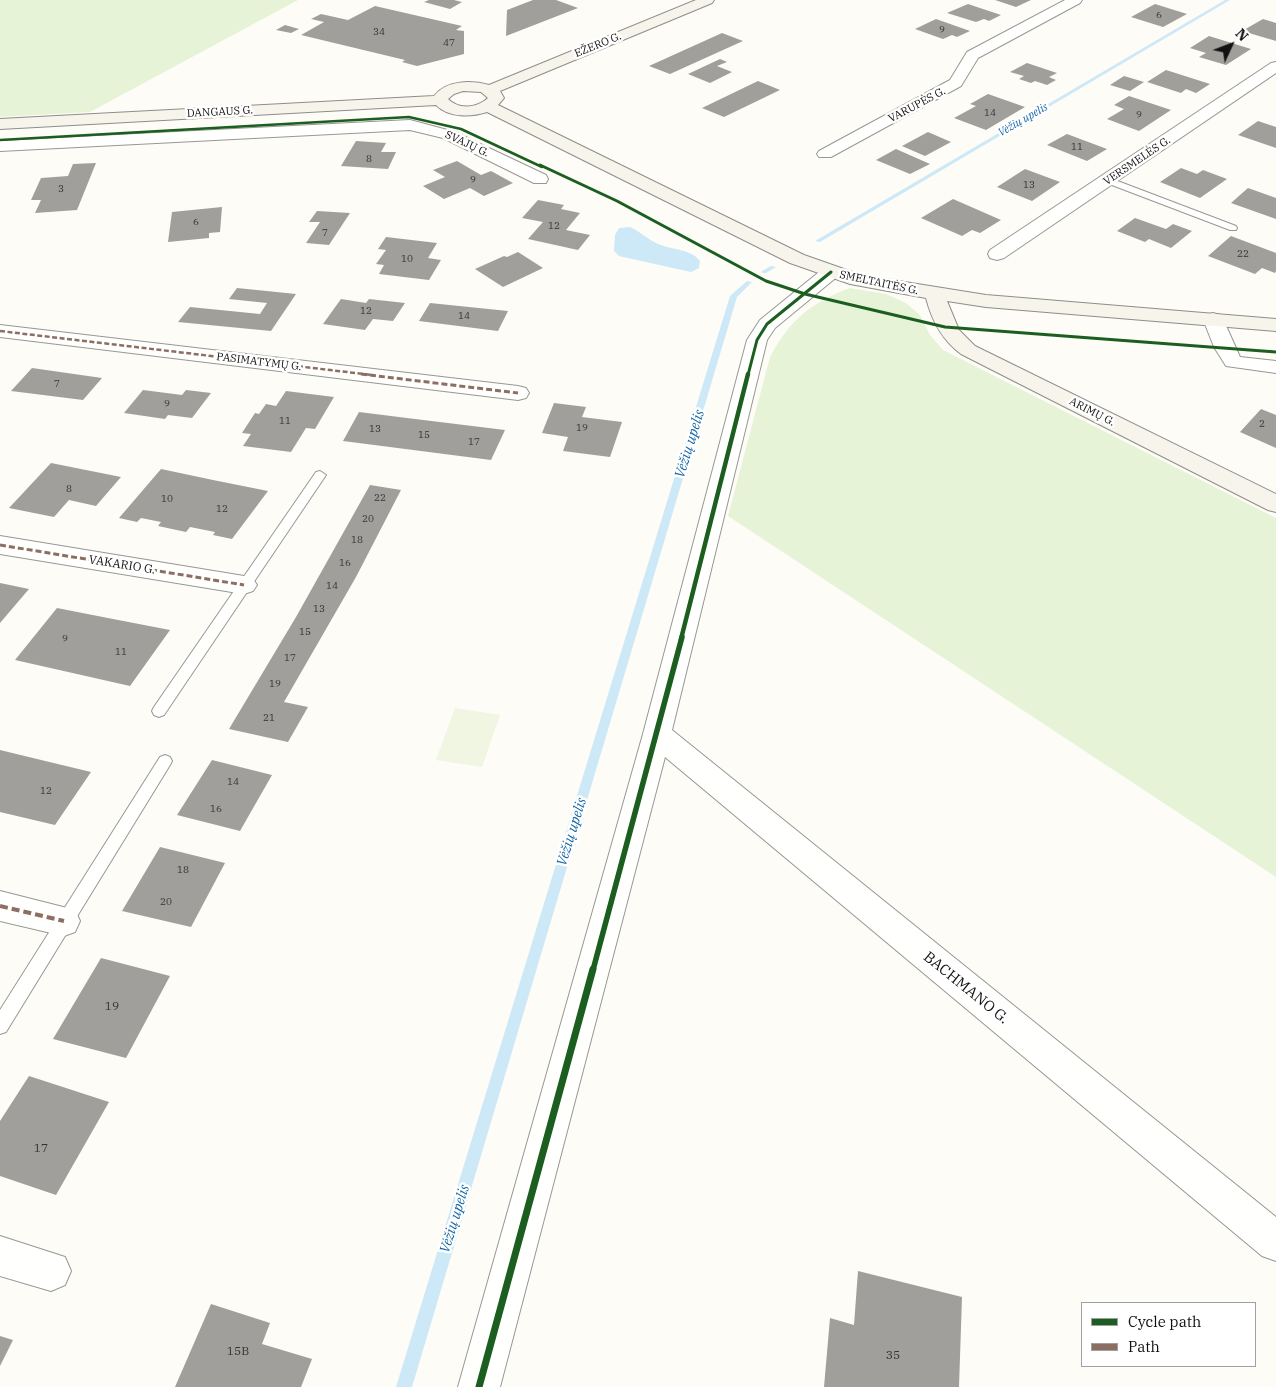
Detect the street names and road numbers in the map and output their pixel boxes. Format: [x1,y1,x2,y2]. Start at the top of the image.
street label: EŽERO G. [573,30,623,60]
street label: VARUPĖS G. [886,84,948,126]
street label: DANGAUS G. [187,104,253,120]
street label: SVAJŲ G. [443,128,491,160]
street label: VERSMELĖS G. [1101,134,1173,188]
street label: SMELTAITĖS G. [838,268,920,298]
street label: PASIMATYMŲ G. [216,350,302,374]
street label: ARIMŲ G. [1067,395,1117,429]
street label: VAKARIO G. [88,553,156,577]
street label: BACHMANO G. [920,948,1012,1028]

